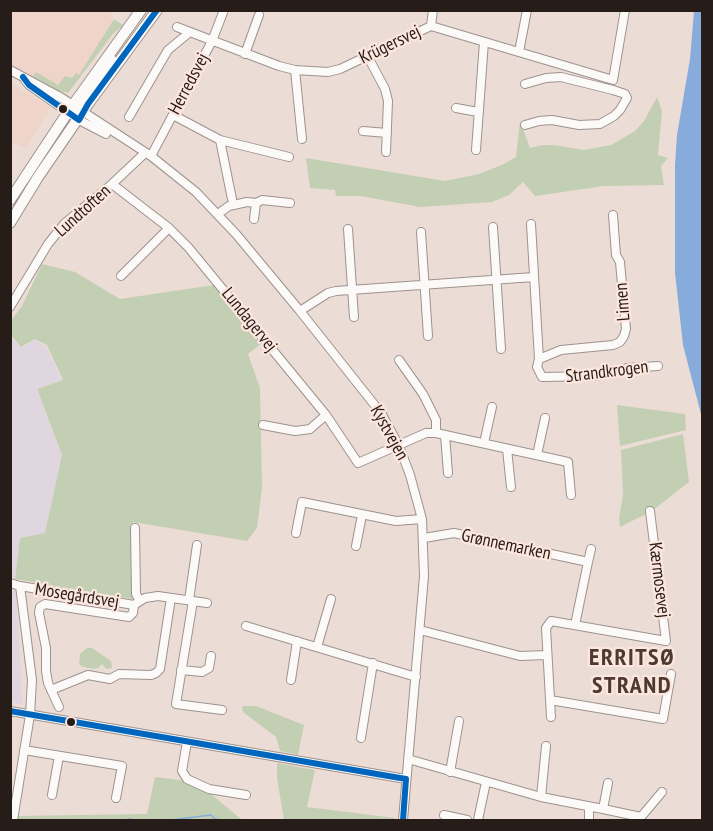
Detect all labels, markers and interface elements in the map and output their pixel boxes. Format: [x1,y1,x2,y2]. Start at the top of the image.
street label: Krügersvej [356,21,424,69]
street label: Herredsvej [164,50,214,118]
unlabelled marker [57,103,69,115]
street label: Lundtoften [51,180,115,242]
street label: Limen [611,282,635,322]
street label: Lundagervej [217,284,281,356]
street label: Strandkrogen [564,356,650,388]
street label: Kystvejen [365,402,413,464]
street label: Grønnemarken [459,525,553,565]
street label: Kærmosevej [644,541,674,619]
street label: Mosegårdsvej [33,579,121,613]
district label: ERRITSØ STRAND [589,644,675,700]
unlabelled marker [65,716,77,728]

